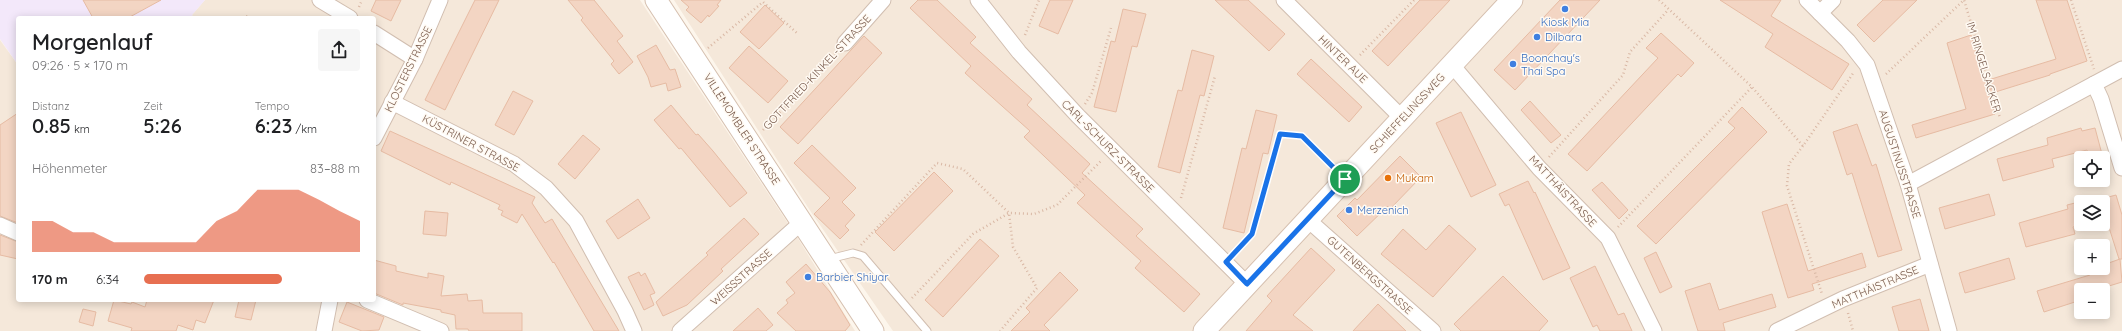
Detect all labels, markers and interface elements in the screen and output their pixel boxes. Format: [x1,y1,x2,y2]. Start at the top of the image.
marker: Kiosk Mia [1560,4,1570,14]
street label: GOTTFRIED-KINKEL-STRASSE [760,12,874,132]
place label: Kiosk Mia [1541,15,1589,29]
street label: IM RINGELSACKER [1964,20,2004,114]
street label: KLOSTERSTRASSE [381,24,435,114]
text: Morgenlauf [32,28,153,56]
button: share [318,29,360,71]
place label: Dilbara [1545,30,1582,44]
street label: HINTER AUE [1315,32,1371,86]
marker: Dilbara [1532,32,1542,42]
place label: Boonchay's Thai Spa [1521,51,1580,78]
text: 09:26 · 5 × 170 m [32,57,128,73]
marker: Boonchay's Thai Spa [1508,59,1518,69]
street label: SCHIEFFELINGSWEG [1366,70,1448,156]
street label: VILLEMOMBLER STRASSE [701,71,783,187]
street label: CARL-SCHURZ-STRASSE [1059,97,1157,195]
text: Distanz [32,99,69,113]
text: Zeit [143,99,163,113]
text: Tempo [255,99,290,113]
street label: AUGUSTINUSSTRASSE [1876,108,1924,220]
street label: KÜSTRINER STRASSE [420,111,522,175]
text: 0.85 [32,113,71,138]
text: 5:26 [143,113,182,138]
text: 6:23 [255,113,292,138]
text: km [71,122,90,136]
text: /km [292,122,317,136]
map controls [2074,151,2110,319]
button: locate [2074,151,2110,187]
street label: MATTHÄISTRASSE [1526,152,1600,230]
text: Höhenmeter [32,160,107,176]
text: 83–88 m [310,160,360,176]
pin [1328,162,1362,196]
icon: arrive [1334,168,1356,190]
place label: Mukam [1396,171,1434,185]
marker: Mukam [1383,173,1393,183]
button: layers [2074,195,2110,231]
place label: Merzenich [1357,203,1409,217]
marker: Merzenich [1344,205,1354,215]
street label: GUTENBERGSTRASSE [1324,233,1416,317]
button: + [2074,239,2110,275]
street label: WEISSSTRASSE [707,246,775,308]
street label: MATTHÄISTRASSE [1829,262,1921,312]
place label: Barbier Shiyar [816,270,889,284]
text: 170 m [32,271,68,287]
text: 6:34 [96,271,119,287]
marker: Barbier Shiyar [803,272,813,282]
button: − [2074,283,2110,319]

